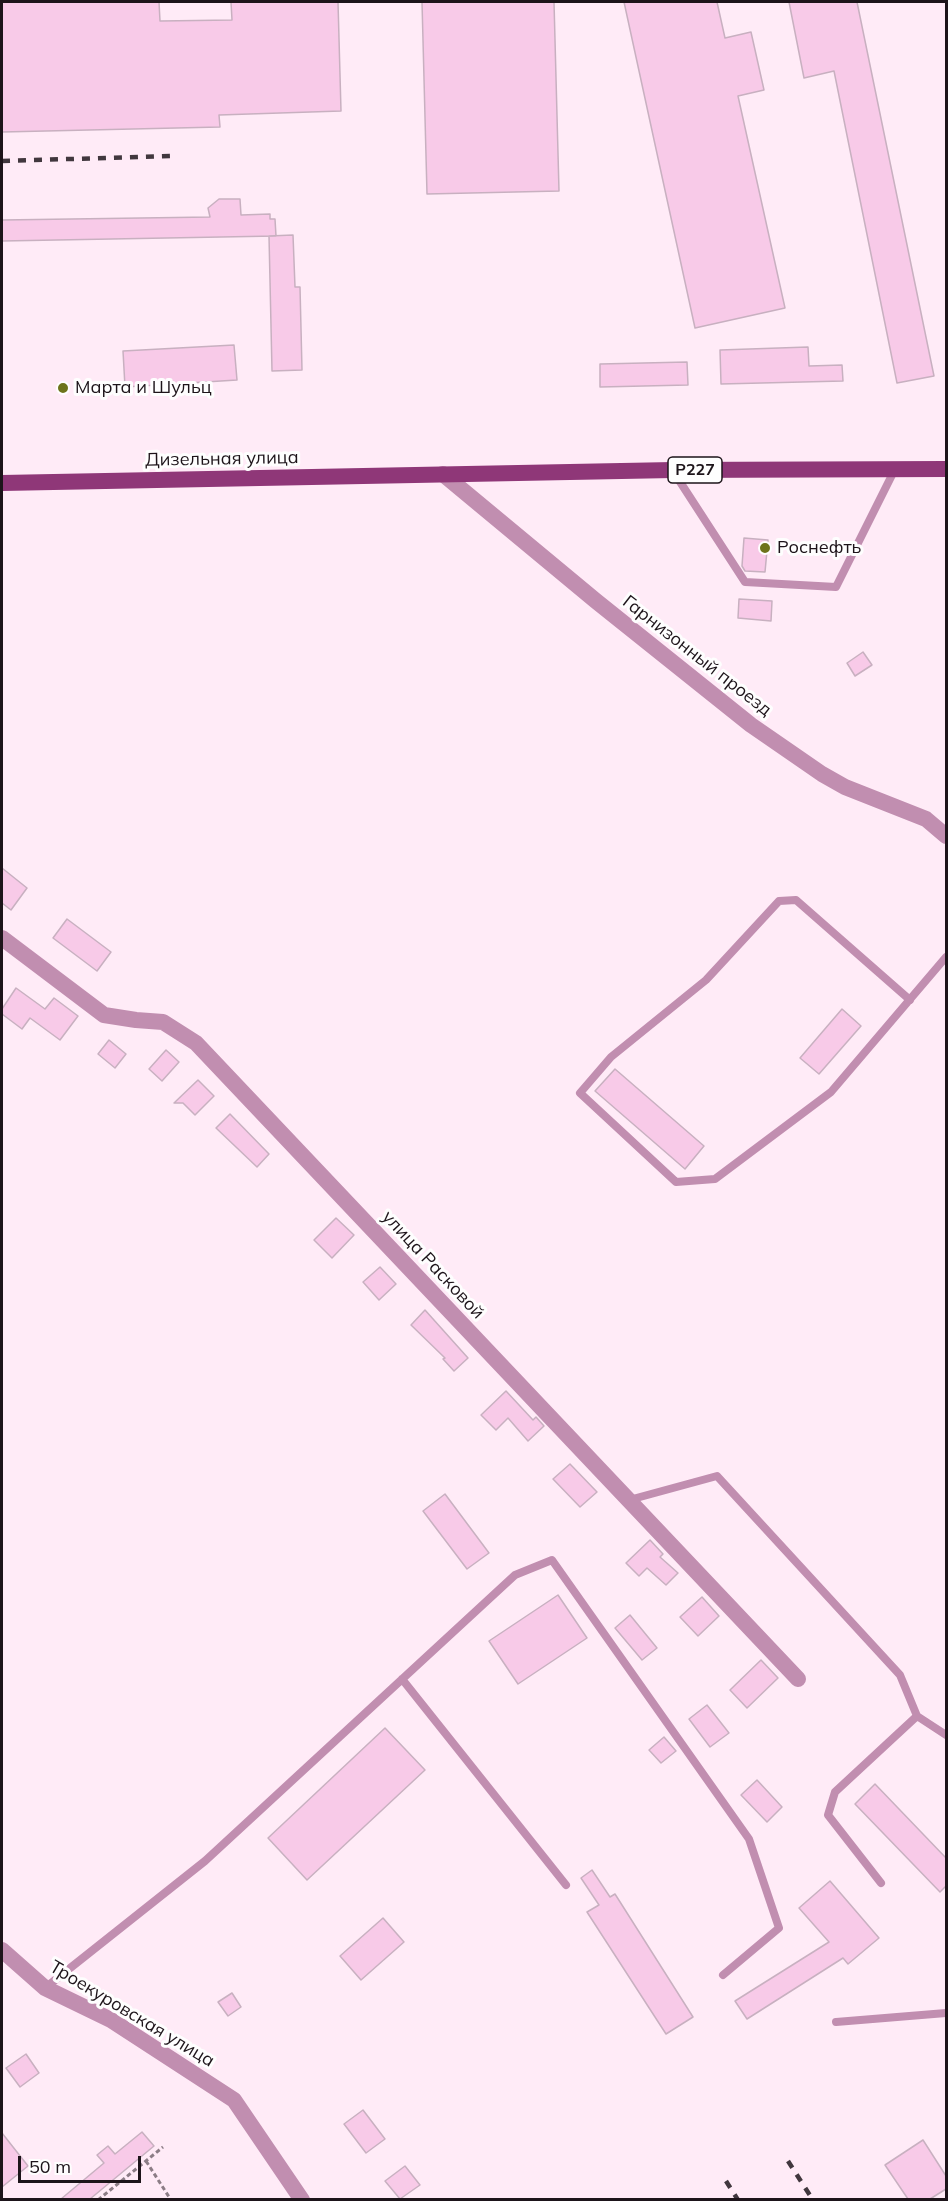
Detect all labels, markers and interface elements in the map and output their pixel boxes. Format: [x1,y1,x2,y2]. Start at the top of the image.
place label: Марта и Шульц [75,377,212,399]
marker: Марта и Шульц [56,381,70,395]
street label: Дизельная улица [145,447,299,471]
road number: Р227 [668,457,722,483]
place label: Роснефть [777,537,861,559]
marker: Роснефть [758,541,772,555]
street label: Гарнизонный проезд [618,591,776,721]
street label: улица Расковой [377,1206,489,1324]
street label: Троекуровская улица [46,1956,218,2072]
scale bar [21,2144,144,2182]
text: 50 m [29,2155,71,2178]

